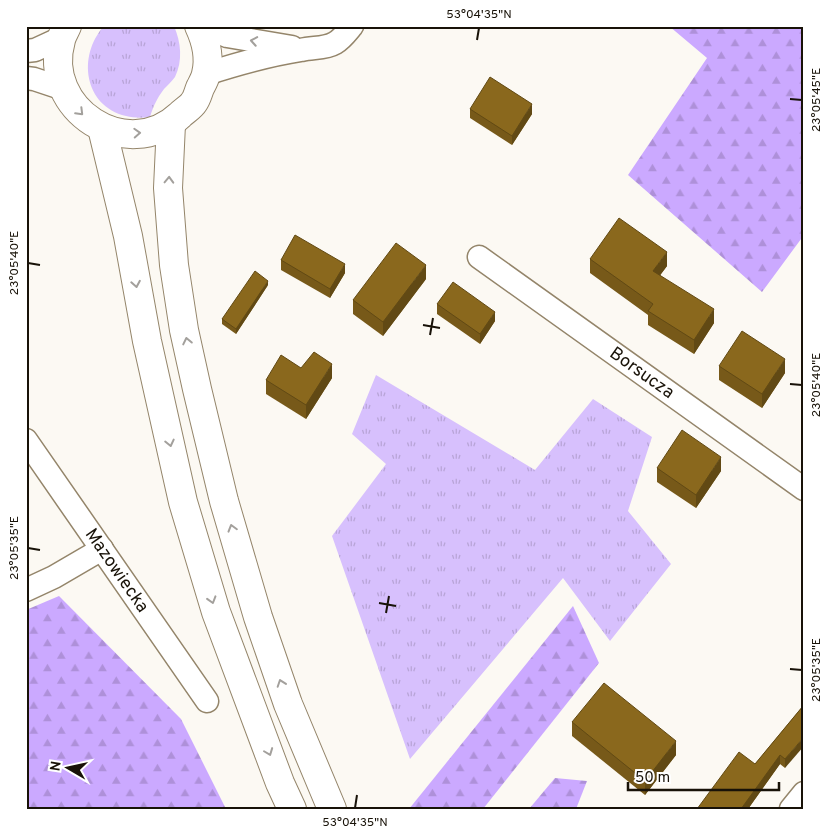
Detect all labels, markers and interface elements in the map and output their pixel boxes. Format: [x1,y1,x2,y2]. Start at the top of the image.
text: 53°04'35"N [446,7,512,23]
one-way arrow [250,36,258,47]
text: 23°05'45"E [809,68,825,132]
one-way arrow [74,106,83,115]
one-way arrow [133,128,141,139]
one-way arrow [163,176,174,184]
text: 23°05'40"E [7,231,23,295]
one-way arrow [131,280,141,289]
one-way arrow [182,337,193,346]
street label: Borsucza [605,342,679,404]
text: 23°05'40"E [809,353,825,417]
one-way arrow [164,439,174,448]
text: 23°05'35"E [7,516,23,580]
one-way arrow [227,523,238,532]
street label: Mazowiecka [79,524,154,617]
one-way arrow [207,595,217,603]
text: 23°05'35"E [809,638,825,702]
one-way arrow [277,679,287,687]
north arrow [42,742,92,792]
one-way arrow [263,747,273,756]
text: N [47,760,66,773]
scale bar [628,760,779,792]
text: 50 m [635,769,670,788]
text: 53°04'35"N [322,815,388,831]

